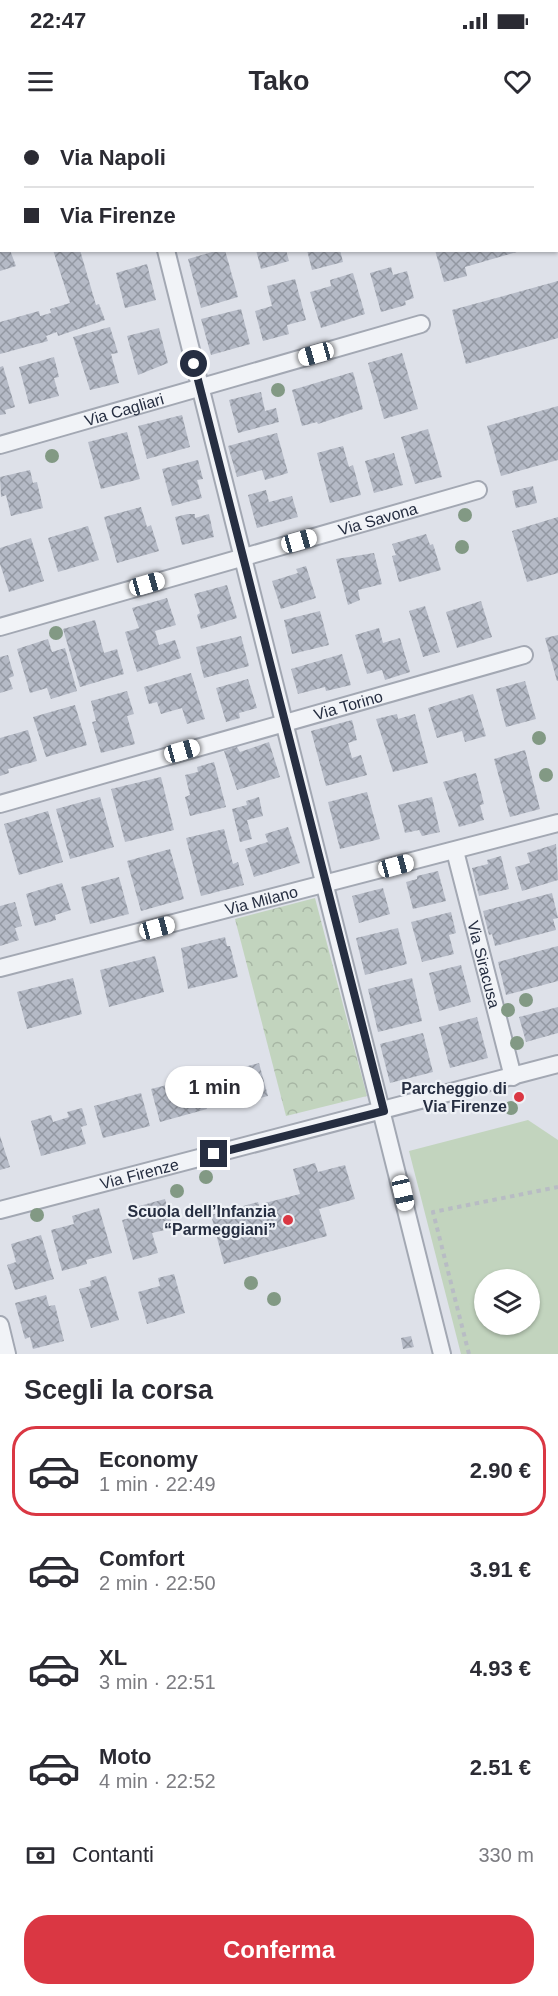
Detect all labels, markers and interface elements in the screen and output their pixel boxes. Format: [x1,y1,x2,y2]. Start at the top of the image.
text: 22:47 [30,8,86,33]
icon: menu [24,65,57,98]
icon: heart [501,65,534,98]
text: Tako [248,66,310,96]
text: Via Napoli [60,145,166,170]
text: Via Firenze [60,203,176,228]
car [296,340,336,368]
route start [180,350,207,377]
street label: Via Cagliari [82,390,166,429]
street label: Via Savona [336,499,419,538]
car [279,527,319,555]
car [127,570,167,598]
street label: Via Torino [312,687,385,723]
car [162,737,202,765]
car [376,853,416,879]
street label: Via Milano [223,882,300,918]
car [137,915,177,941]
street label: Via Siracusa [465,919,503,1010]
callout: 1 min [164,1067,264,1109]
text: 1 min [188,1076,241,1098]
place label: Parcheggio di Via Firenze [401,1080,507,1115]
marker: Parcheggio di Via Firenze [512,1090,526,1104]
route end [200,1140,227,1167]
street label: Via Firenze [98,1155,181,1192]
car [390,1173,416,1213]
place label: Scuola dell’Infanzia “Parmeggiani” [128,1203,276,1238]
marker: Scuola dell’Infanzia “Parmeggiani” [281,1213,295,1227]
map controls [474,1269,540,1335]
button: layers [474,1269,540,1335]
text: Scegli la corsa [24,1375,213,1405]
icon: car [27,1444,81,1498]
text: Economy [99,1447,198,1472]
text: 2.90 € [470,1458,531,1483]
text: 1 min · 22:49 [99,1473,216,1495]
icon: car [27,1543,81,1597]
text: Comfort [99,1546,185,1571]
text: 3.91 € [470,1557,531,1582]
text: 2 min · 22:50 [99,1572,216,1594]
icon: car [27,1642,81,1696]
text: XL [99,1645,127,1670]
text: 4.93 € [470,1656,531,1681]
text: 3 min · 22:51 [99,1671,216,1693]
icon: car [27,1741,81,1795]
text: Moto [99,1744,152,1769]
text: 2.51 € [470,1755,531,1780]
text: 4 min · 22:52 [99,1770,216,1792]
icon: cash [24,1839,57,1872]
text: Contanti [72,1842,154,1867]
text: 330 m [478,1844,534,1866]
button: Conferma [24,1915,534,1984]

